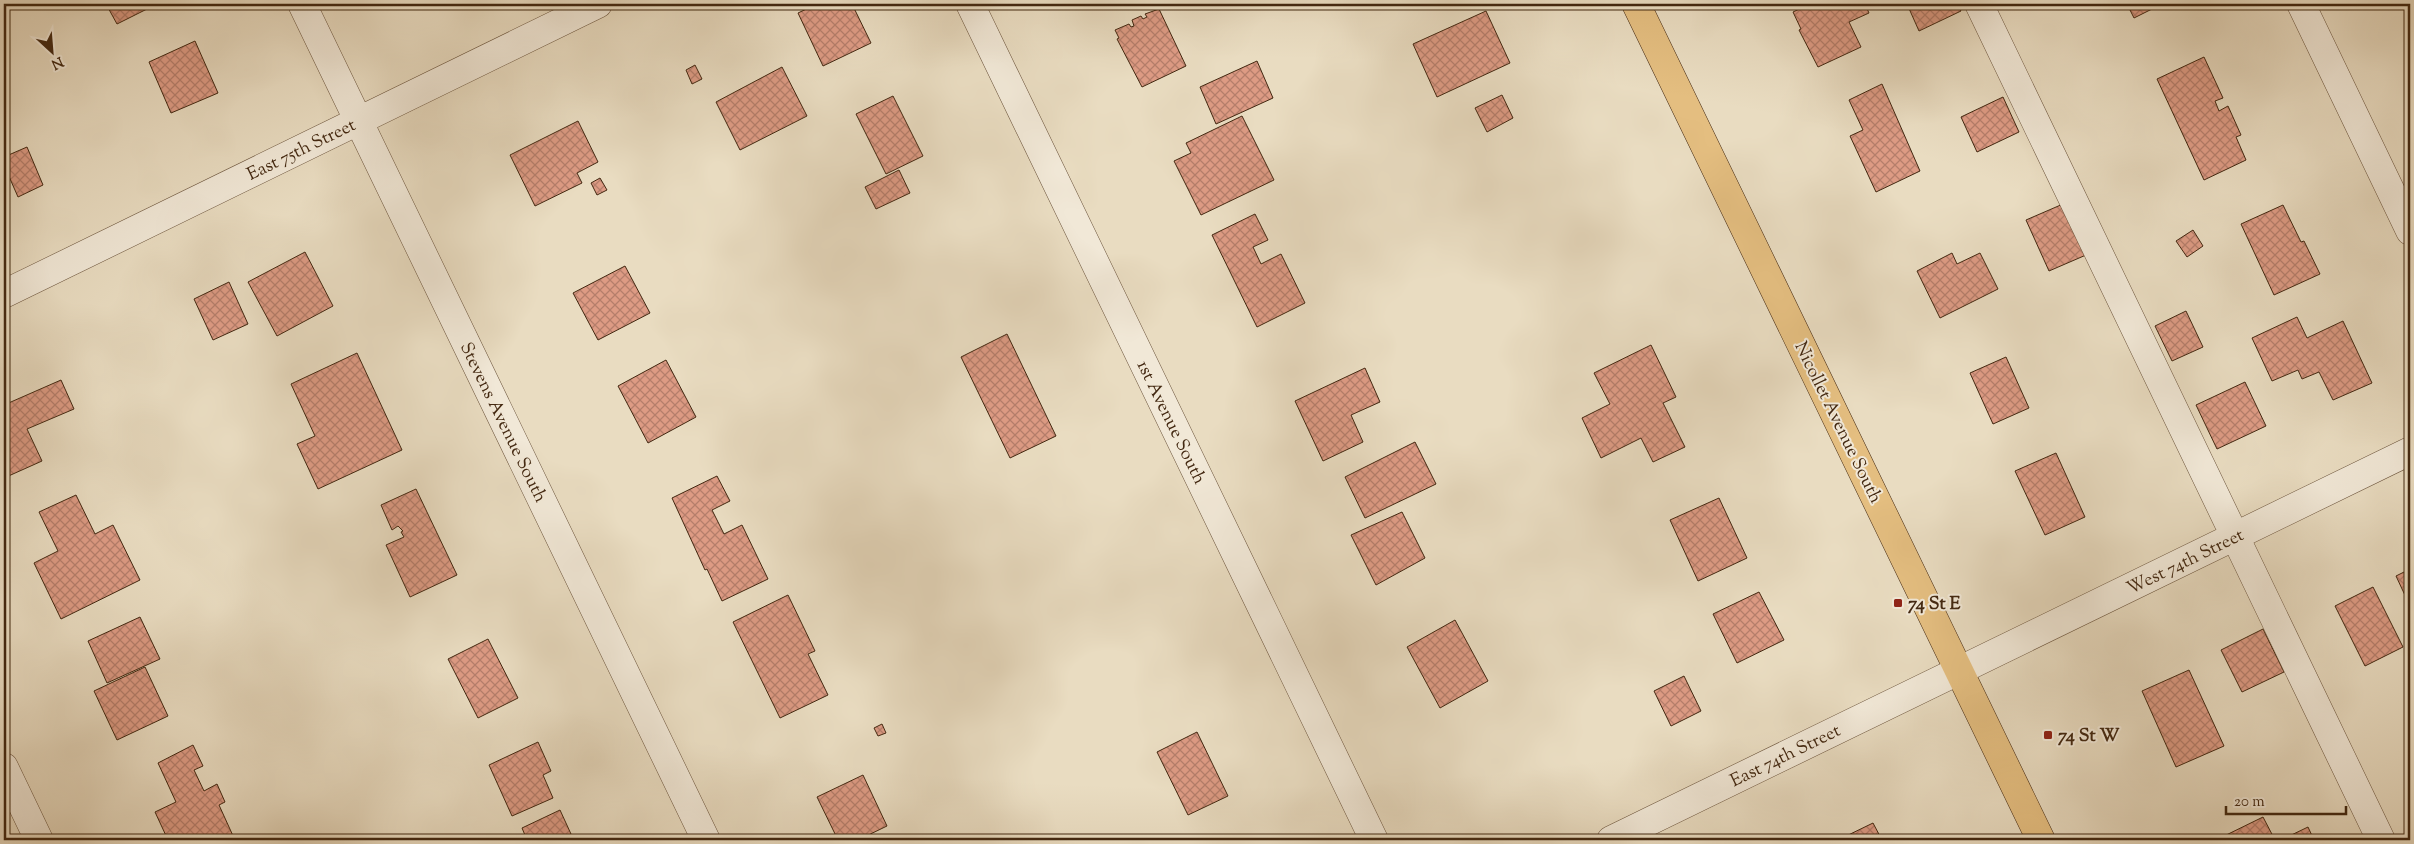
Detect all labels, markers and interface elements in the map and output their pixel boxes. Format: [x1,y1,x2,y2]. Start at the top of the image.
north arrow [28,28,78,78]
text: N [47,50,66,73]
street label: East 75th Street [243,113,361,188]
street label: Stevens Avenue South [452,338,553,508]
street label: Nicollet Avenue South [1787,338,1888,508]
street label: 1st Avenue South [1129,357,1212,490]
street label: West 74th Street [2123,523,2249,602]
place label: 74 St E [1908,592,1960,618]
marker: 74 St E [1892,597,1904,609]
street label: East 74th Street [1726,719,1845,795]
place label: 74 St W [2058,724,2119,750]
marker: 74 St W [2042,729,2054,741]
scale bar [2226,784,2346,816]
text: 20 m [2234,792,2265,813]

